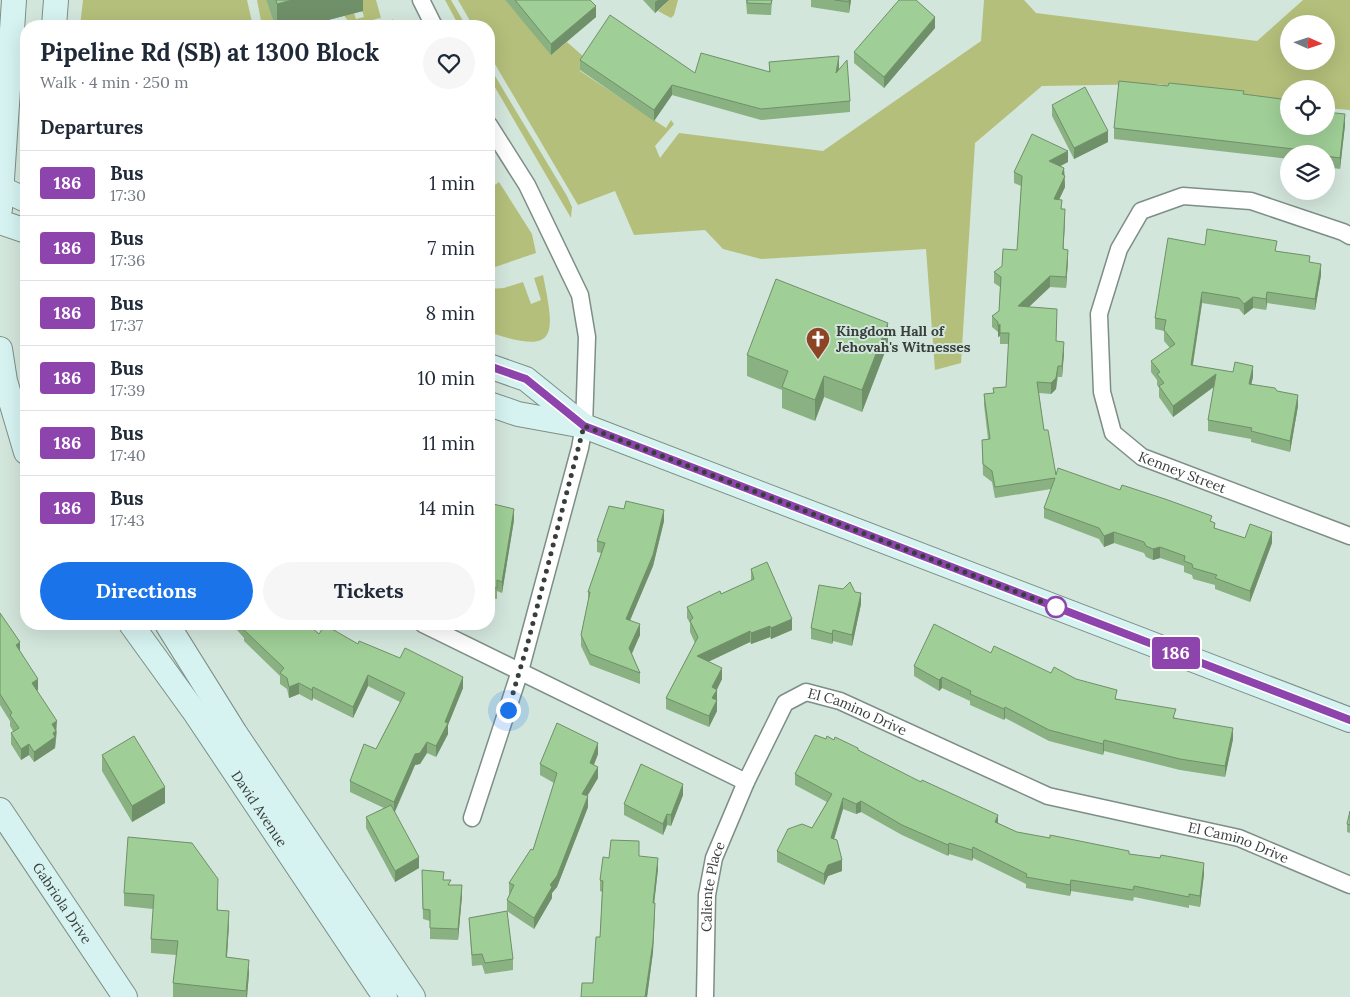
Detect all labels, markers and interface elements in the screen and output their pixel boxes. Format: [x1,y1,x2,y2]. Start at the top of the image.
north arrow [1280,15,1335,70]
map controls [1280,15,1335,200]
text: Pipeline Rd (SB) at 1300 Block [40,37,379,68]
button: heart [423,37,475,89]
text: Walk · 4 min · 250 m [40,72,188,92]
button: locate [1280,80,1335,135]
text: Departures [40,115,143,139]
button: layers [1280,145,1335,200]
text: Bus [110,161,143,185]
text: 186 [54,171,81,194]
text: 1 min [429,171,475,195]
text: 17:30 [110,185,146,205]
text: Bus [110,226,143,250]
text: 186 [54,236,81,259]
text: 7 min [427,236,475,260]
text: 17:36 [110,250,145,270]
text: Bus [110,291,143,315]
text: 186 [54,301,81,324]
text: 8 min [425,301,475,325]
text: 17:37 [110,315,143,335]
place label: Kingdom Hall of Jehovah's Witnesses [836,322,971,356]
church icon: Kingdom Hall of Jehovah's Witnesses [805,326,831,360]
text: Bus [110,356,143,380]
text: 186 [54,366,81,389]
text: 10 min [417,366,475,390]
text: 17:39 [110,380,145,400]
text: Bus [110,421,143,445]
text: 186 [54,431,81,454]
text: 11 min [422,431,475,455]
text: 17:40 [110,445,146,465]
street label: Kenney Street [1136,447,1229,497]
text: Bus [110,486,143,510]
text: 186 [54,496,81,519]
text: 14 min [419,496,475,520]
text: 17:43 [110,510,145,530]
button: Directions [40,562,253,620]
button: Tickets [263,562,475,620]
unlabelled marker [1045,596,1067,618]
line badge: 186 [1147,637,1205,669]
text: 186 [1162,641,1190,664]
street label: El Camino Drive [806,684,910,739]
your location [496,698,521,723]
street label: David Avenue [227,767,291,851]
street label: El Camino Drive [1186,818,1292,867]
street label: Caliente Place [697,838,729,932]
street label: Gabriola Drive [29,859,96,948]

